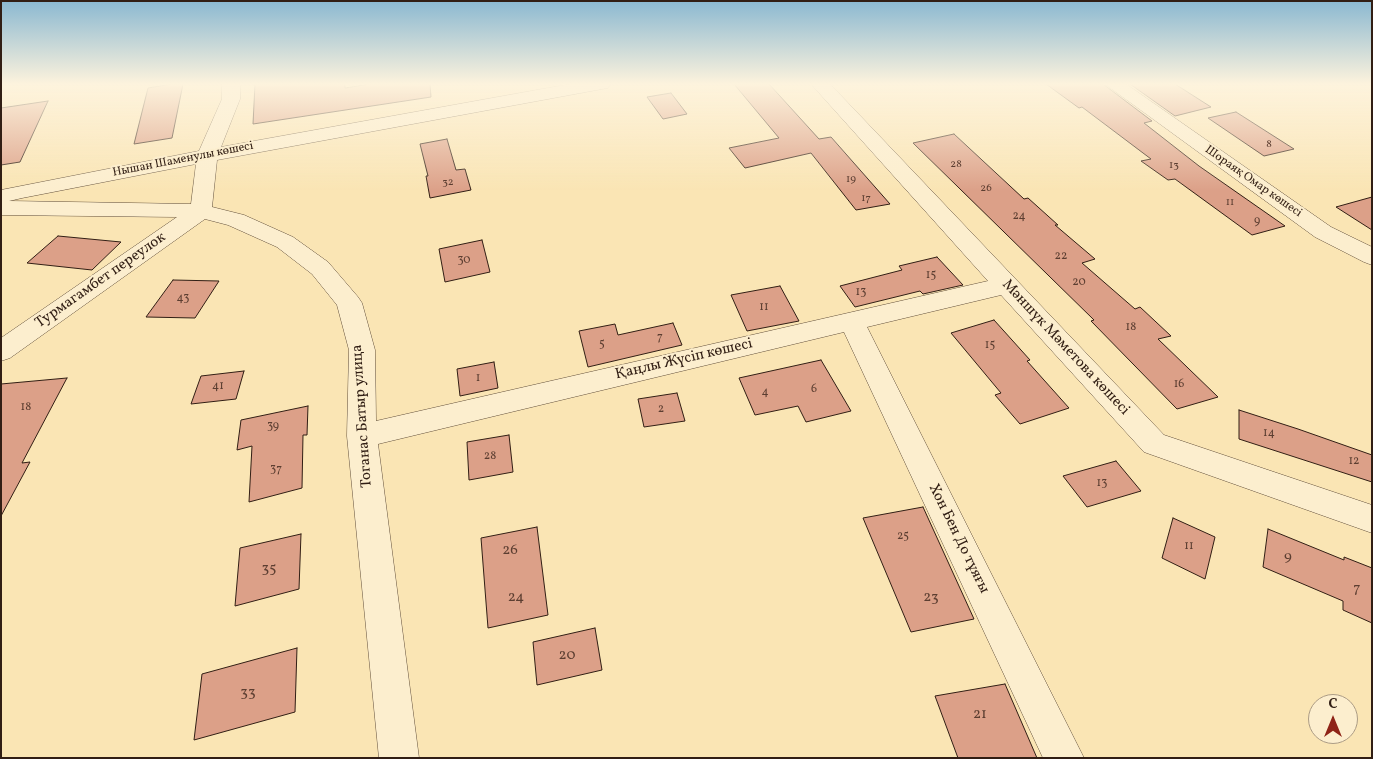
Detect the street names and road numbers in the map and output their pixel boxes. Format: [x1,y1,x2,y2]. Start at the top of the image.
street label: Нышан Шаменулы көшесі [111,139,255,181]
street label: Шораяқ Омар көшесі [1202,143,1304,221]
street label: Турмагамбет переулок [32,229,170,333]
street label: Мәншүк Мәметова көшесі [997,276,1133,420]
street label: Қаңлы Жүсіп көшесі [614,335,754,385]
street label: Тоганас Батыр улица [349,344,377,488]
street label: Хон Бен До тұяғы [924,481,992,597]

